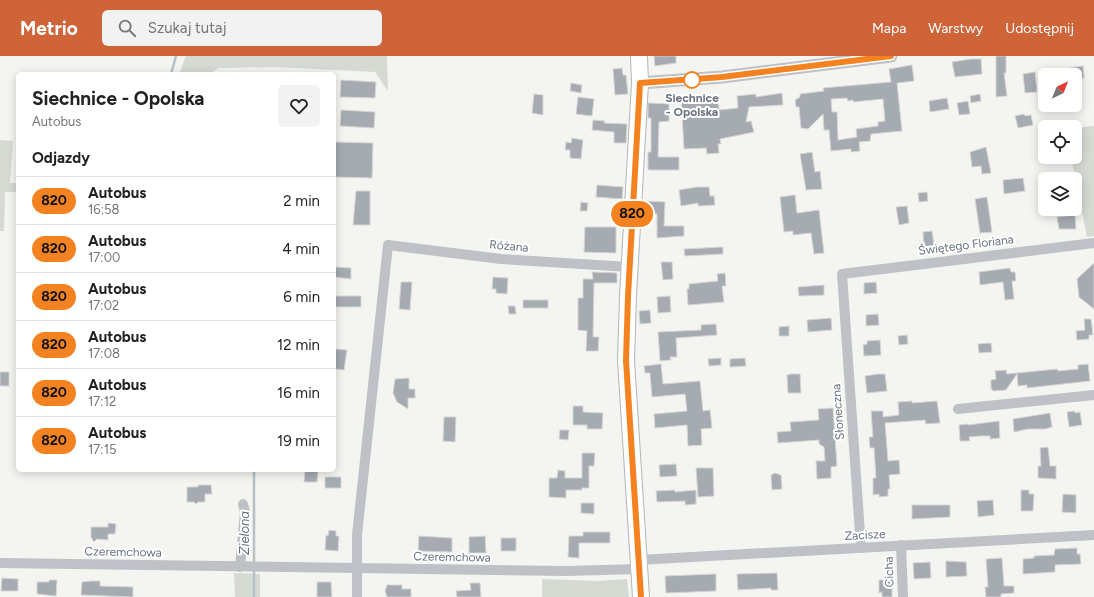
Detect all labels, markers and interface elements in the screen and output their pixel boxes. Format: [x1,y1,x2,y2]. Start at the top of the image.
search box [102,10,382,46]
text: Metrio [20,17,78,40]
icon: search [116,17,138,39]
text: Szukaj tutaj [148,19,226,37]
text: Mapa [872,20,906,37]
text: Warstwy [928,20,983,37]
text: Udostępnij [1005,20,1074,37]
north arrow [1038,68,1082,112]
map controls [1038,68,1082,216]
marker: Siechnice - Opolska [683,71,701,89]
button: heart [278,85,320,127]
text: Siechnice - Opolska [32,87,205,110]
place label: Siechnice - Opolska [665,91,719,119]
text: Autobus [32,114,81,129]
button: locate [1038,120,1082,164]
text: Odjazdy [32,149,90,167]
button: layers [1038,172,1082,216]
text: Autobus [88,184,146,202]
text: 820 [41,192,67,209]
text: 2 min [283,192,320,210]
line badge: 820 [609,201,655,227]
text: 16:58 [88,202,119,217]
text: 820 [619,205,645,222]
text: Autobus [88,232,146,250]
street label: Świętego Floriana [917,232,1015,258]
street label: Różana [489,237,529,255]
text: 820 [41,240,67,257]
text: 4 min [282,240,320,258]
text: 17:00 [88,250,120,265]
text: Autobus [88,280,146,298]
text: 820 [41,288,67,305]
text: 6 min [283,288,320,306]
text: 17:02 [88,298,119,313]
text: Autobus [88,328,146,346]
text: 820 [41,336,67,353]
text: 12 min [277,336,320,354]
text: 17:08 [88,346,120,361]
text: Autobus [88,376,146,394]
street label: Słoneczna [829,383,847,441]
text: 820 [41,384,67,401]
text: 16 min [277,384,320,402]
text: 17:12 [88,394,116,409]
text: Autobus [88,424,146,442]
text: 820 [41,432,67,449]
text: 19 min [277,432,320,450]
text: 17:15 [88,442,116,457]
water label: Zielona [237,511,252,555]
street label: Zacisze [844,527,886,543]
street label: Czeremchowa [84,544,162,560]
street label: Czeremchowa [413,549,491,565]
street label: Cicha [881,556,897,588]

